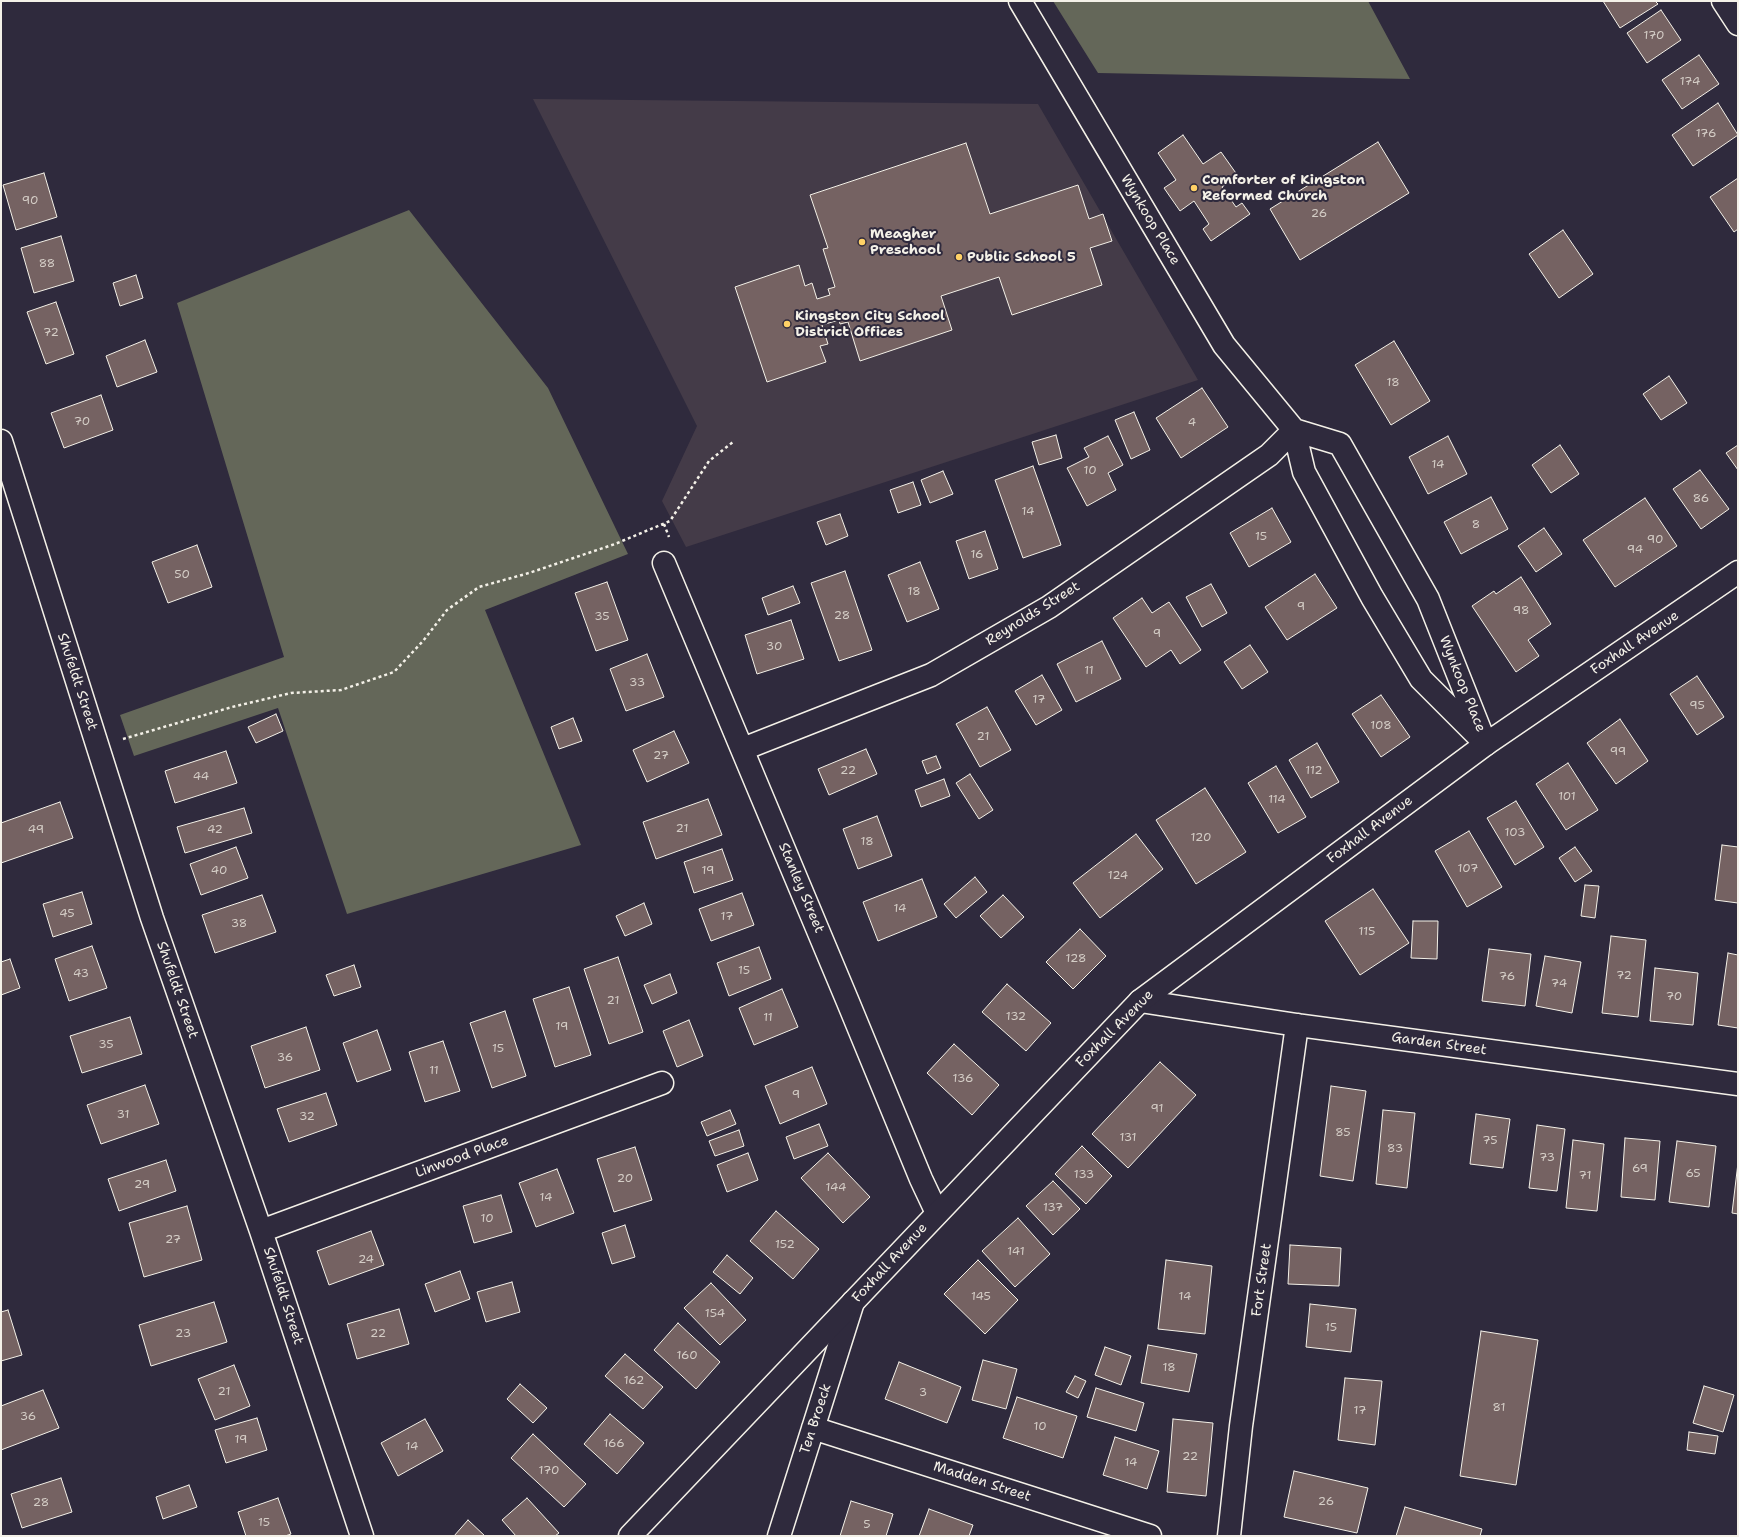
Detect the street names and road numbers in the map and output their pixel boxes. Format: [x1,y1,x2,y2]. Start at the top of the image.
street label: Wynkoop Place [1116,172,1184,268]
street label: Reynolds Street [983,578,1083,650]
street label: Foxhall Avenue [1588,607,1682,679]
street label: Shufeldt Street [53,631,101,733]
street label: Wynkoop Place [1435,633,1489,735]
street label: Foxhall Avenue [1324,792,1416,868]
street label: Stanley Street [774,840,828,936]
street label: Shufeldt Street [153,939,201,1041]
street label: Foxhall Avenue [1073,987,1157,1071]
street label: Garden Street [1390,1029,1488,1059]
street label: Linwood Place [413,1132,511,1182]
street label: Foxhall Avenue [849,1220,931,1306]
street label: Fort Street [1249,1242,1275,1318]
street label: Shufeldt Street [259,1245,307,1347]
street label: Ten Broeck [797,1382,835,1456]
street label: Madden Street [931,1458,1033,1506]

